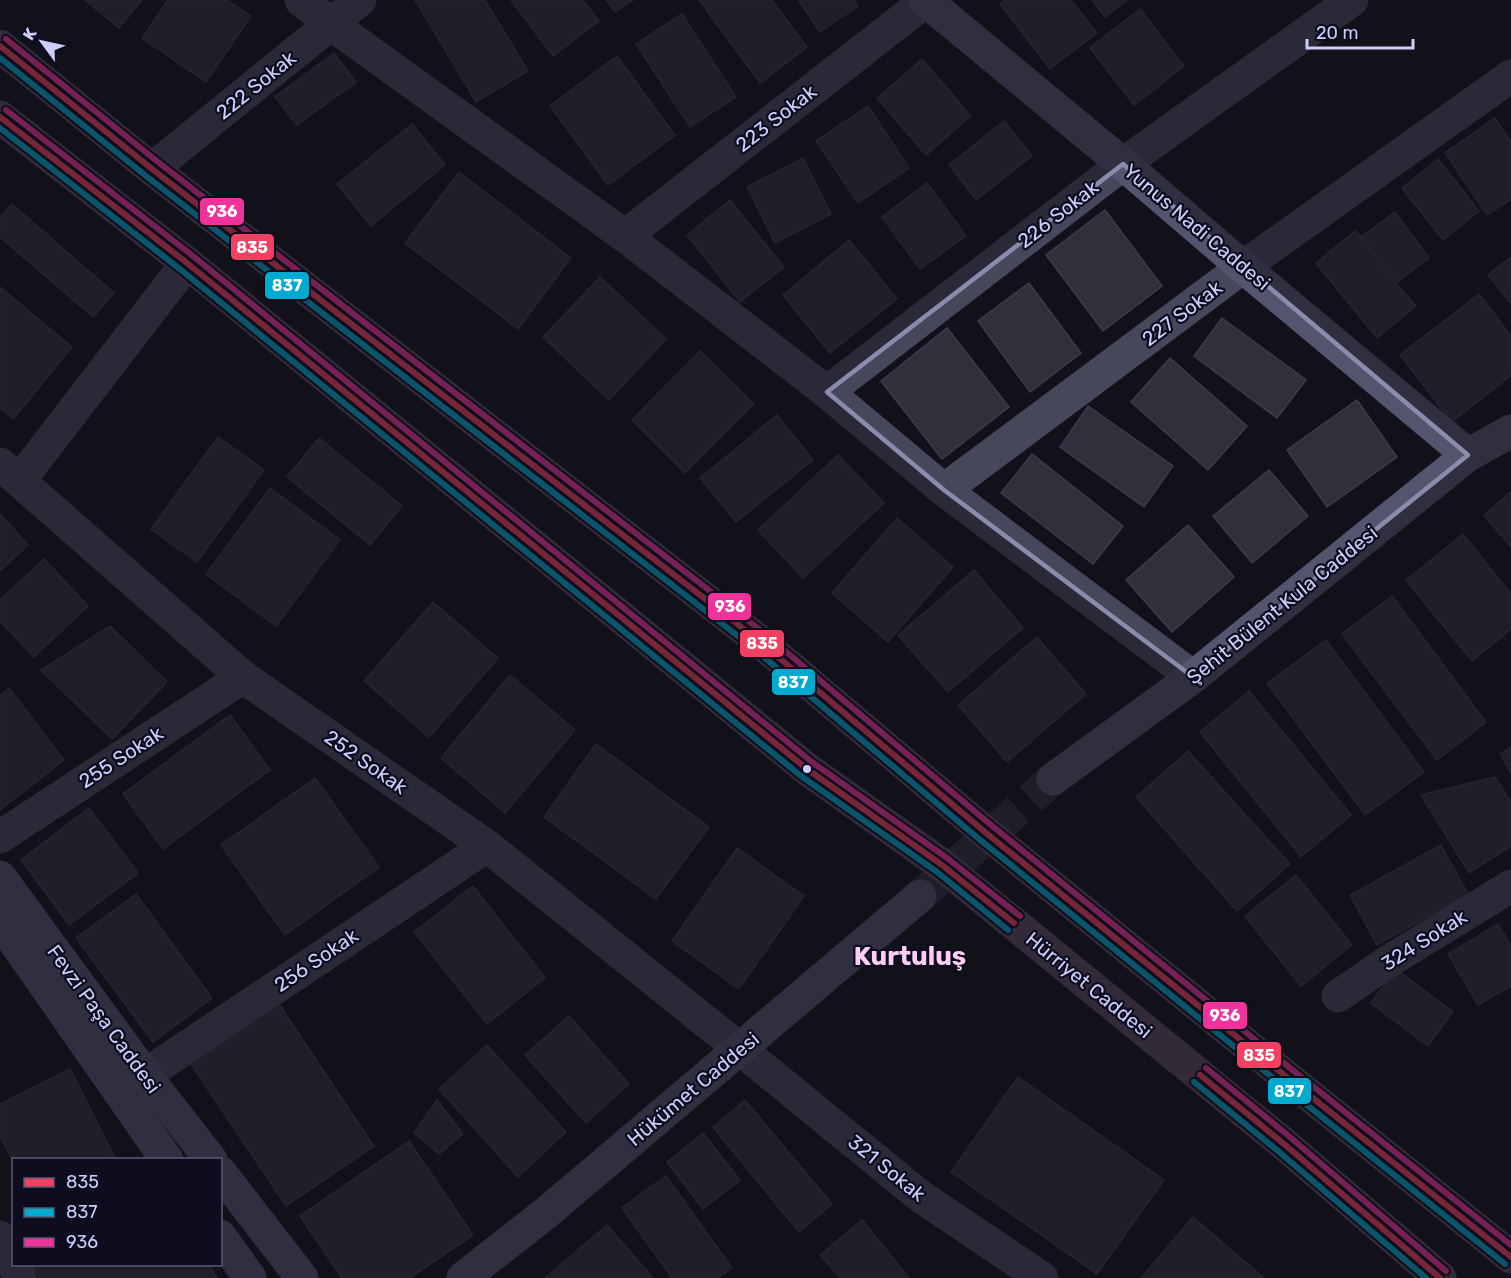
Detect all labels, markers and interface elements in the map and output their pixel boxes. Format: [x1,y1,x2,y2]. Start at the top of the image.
north arrow [12,12,72,72]
scale bar [1307,12,1414,50]
text: 20 m [1316,22,1358,44]
text: K [19,24,41,44]
street label: 222 Sokak [211,45,301,124]
street label: 223 Sokak [731,79,822,157]
street label: Yunus Nadi Caddesi [1119,159,1275,295]
street label: 226 Sokak [1013,175,1104,253]
line badge: 936 [199,197,245,226]
text: 936 [206,202,238,221]
line badge: 835 [230,233,275,261]
text: 835 [236,238,268,257]
line badge: 837 [264,271,310,300]
street label: 227 Sokak [1137,275,1227,351]
text: 837 [272,276,302,295]
street label: Şehit Bülent Kula Caddesi [1182,521,1382,689]
line badge: 936 [707,592,752,621]
text: 936 [714,597,746,616]
line badge: 835 [739,629,785,658]
text: 835 [746,634,778,653]
line badge: 837 [771,668,816,696]
text: 837 [778,673,808,692]
street label: 255 Sokak [74,720,168,793]
street label: 252 Sokak [320,725,413,800]
unlabelled marker [801,763,813,775]
street label: 324 Sokak [1377,904,1472,976]
street label: 256 Sokak [270,923,363,997]
street label: Hürriyet Caddesi [1021,927,1157,1043]
street label: Fevzi Paşa Caddesi [42,940,166,1098]
district label: Kurtuluş [854,941,966,972]
line badge: 936 [1202,1001,1248,1030]
text: 936 [1209,1006,1241,1025]
street label: Hükümet Caddesi [622,1027,764,1151]
line badge: 835 [1236,1041,1282,1069]
text: 835 [1243,1046,1275,1065]
line badge: 837 [1267,1077,1312,1105]
text: 837 [1274,1082,1304,1101]
street label: 321 Sokak [843,1130,931,1207]
legend [12,1158,222,1266]
text: 835 [66,1171,99,1193]
text: 837 [66,1201,98,1223]
text: 936 [66,1231,98,1253]

